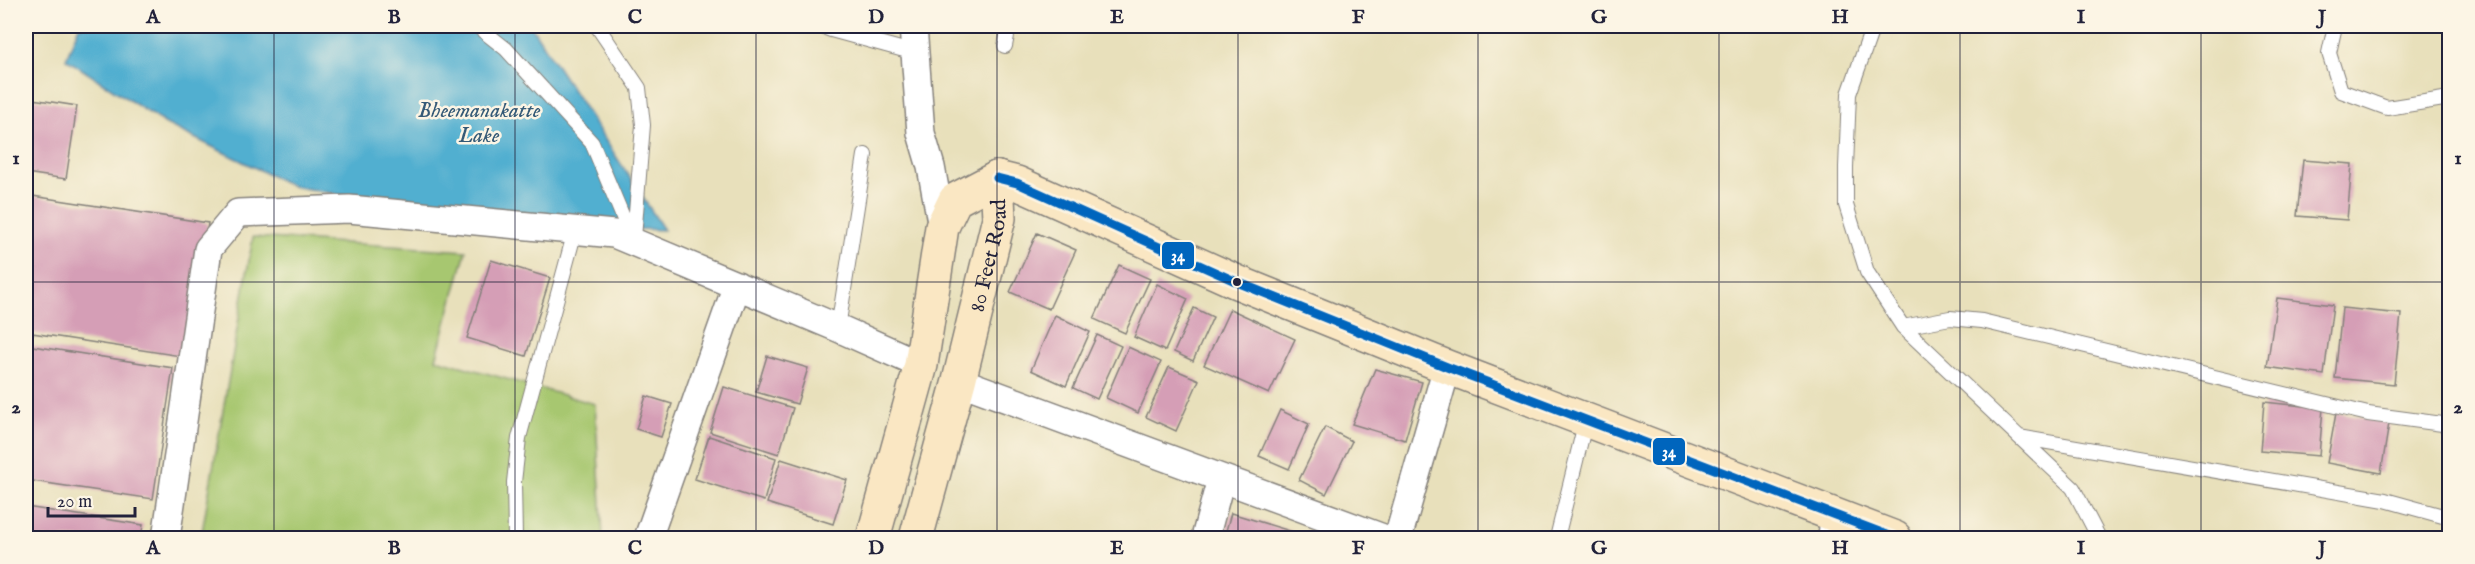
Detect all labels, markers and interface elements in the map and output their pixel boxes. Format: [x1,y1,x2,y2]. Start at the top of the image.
text: A [145,5,161,30]
text: B [387,5,401,30]
text: C [628,5,642,30]
text: D [868,5,884,30]
text: E [1110,5,1124,30]
text: F [1352,5,1365,30]
text: G [1591,5,1608,30]
text: H [1831,5,1849,30]
text: I [2077,5,2086,30]
text: J [2315,5,2327,30]
water label: Bheemanakatte Lake [418,97,541,150]
text: 1 [12,146,20,171]
text: 1 [2454,146,2462,171]
street label: 80 Feet Road [964,198,1014,315]
line badge: 34 [1161,241,1195,270]
text: 34 [1171,247,1186,267]
unlabelled marker [1231,276,1243,288]
text: 2 [11,395,21,420]
text: 2 [2453,395,2463,420]
line badge: 34 [1652,437,1686,466]
text: 34 [1662,443,1677,463]
scale bar [48,480,135,518]
text: 20 m [57,491,92,514]
text: A [145,536,161,561]
text: B [387,536,401,561]
text: C [628,536,642,561]
text: D [868,536,884,561]
text: E [1110,536,1124,561]
text: F [1352,536,1365,561]
text: G [1591,536,1608,561]
text: H [1831,536,1849,561]
text: I [2077,536,2086,561]
text: J [2315,536,2327,561]

